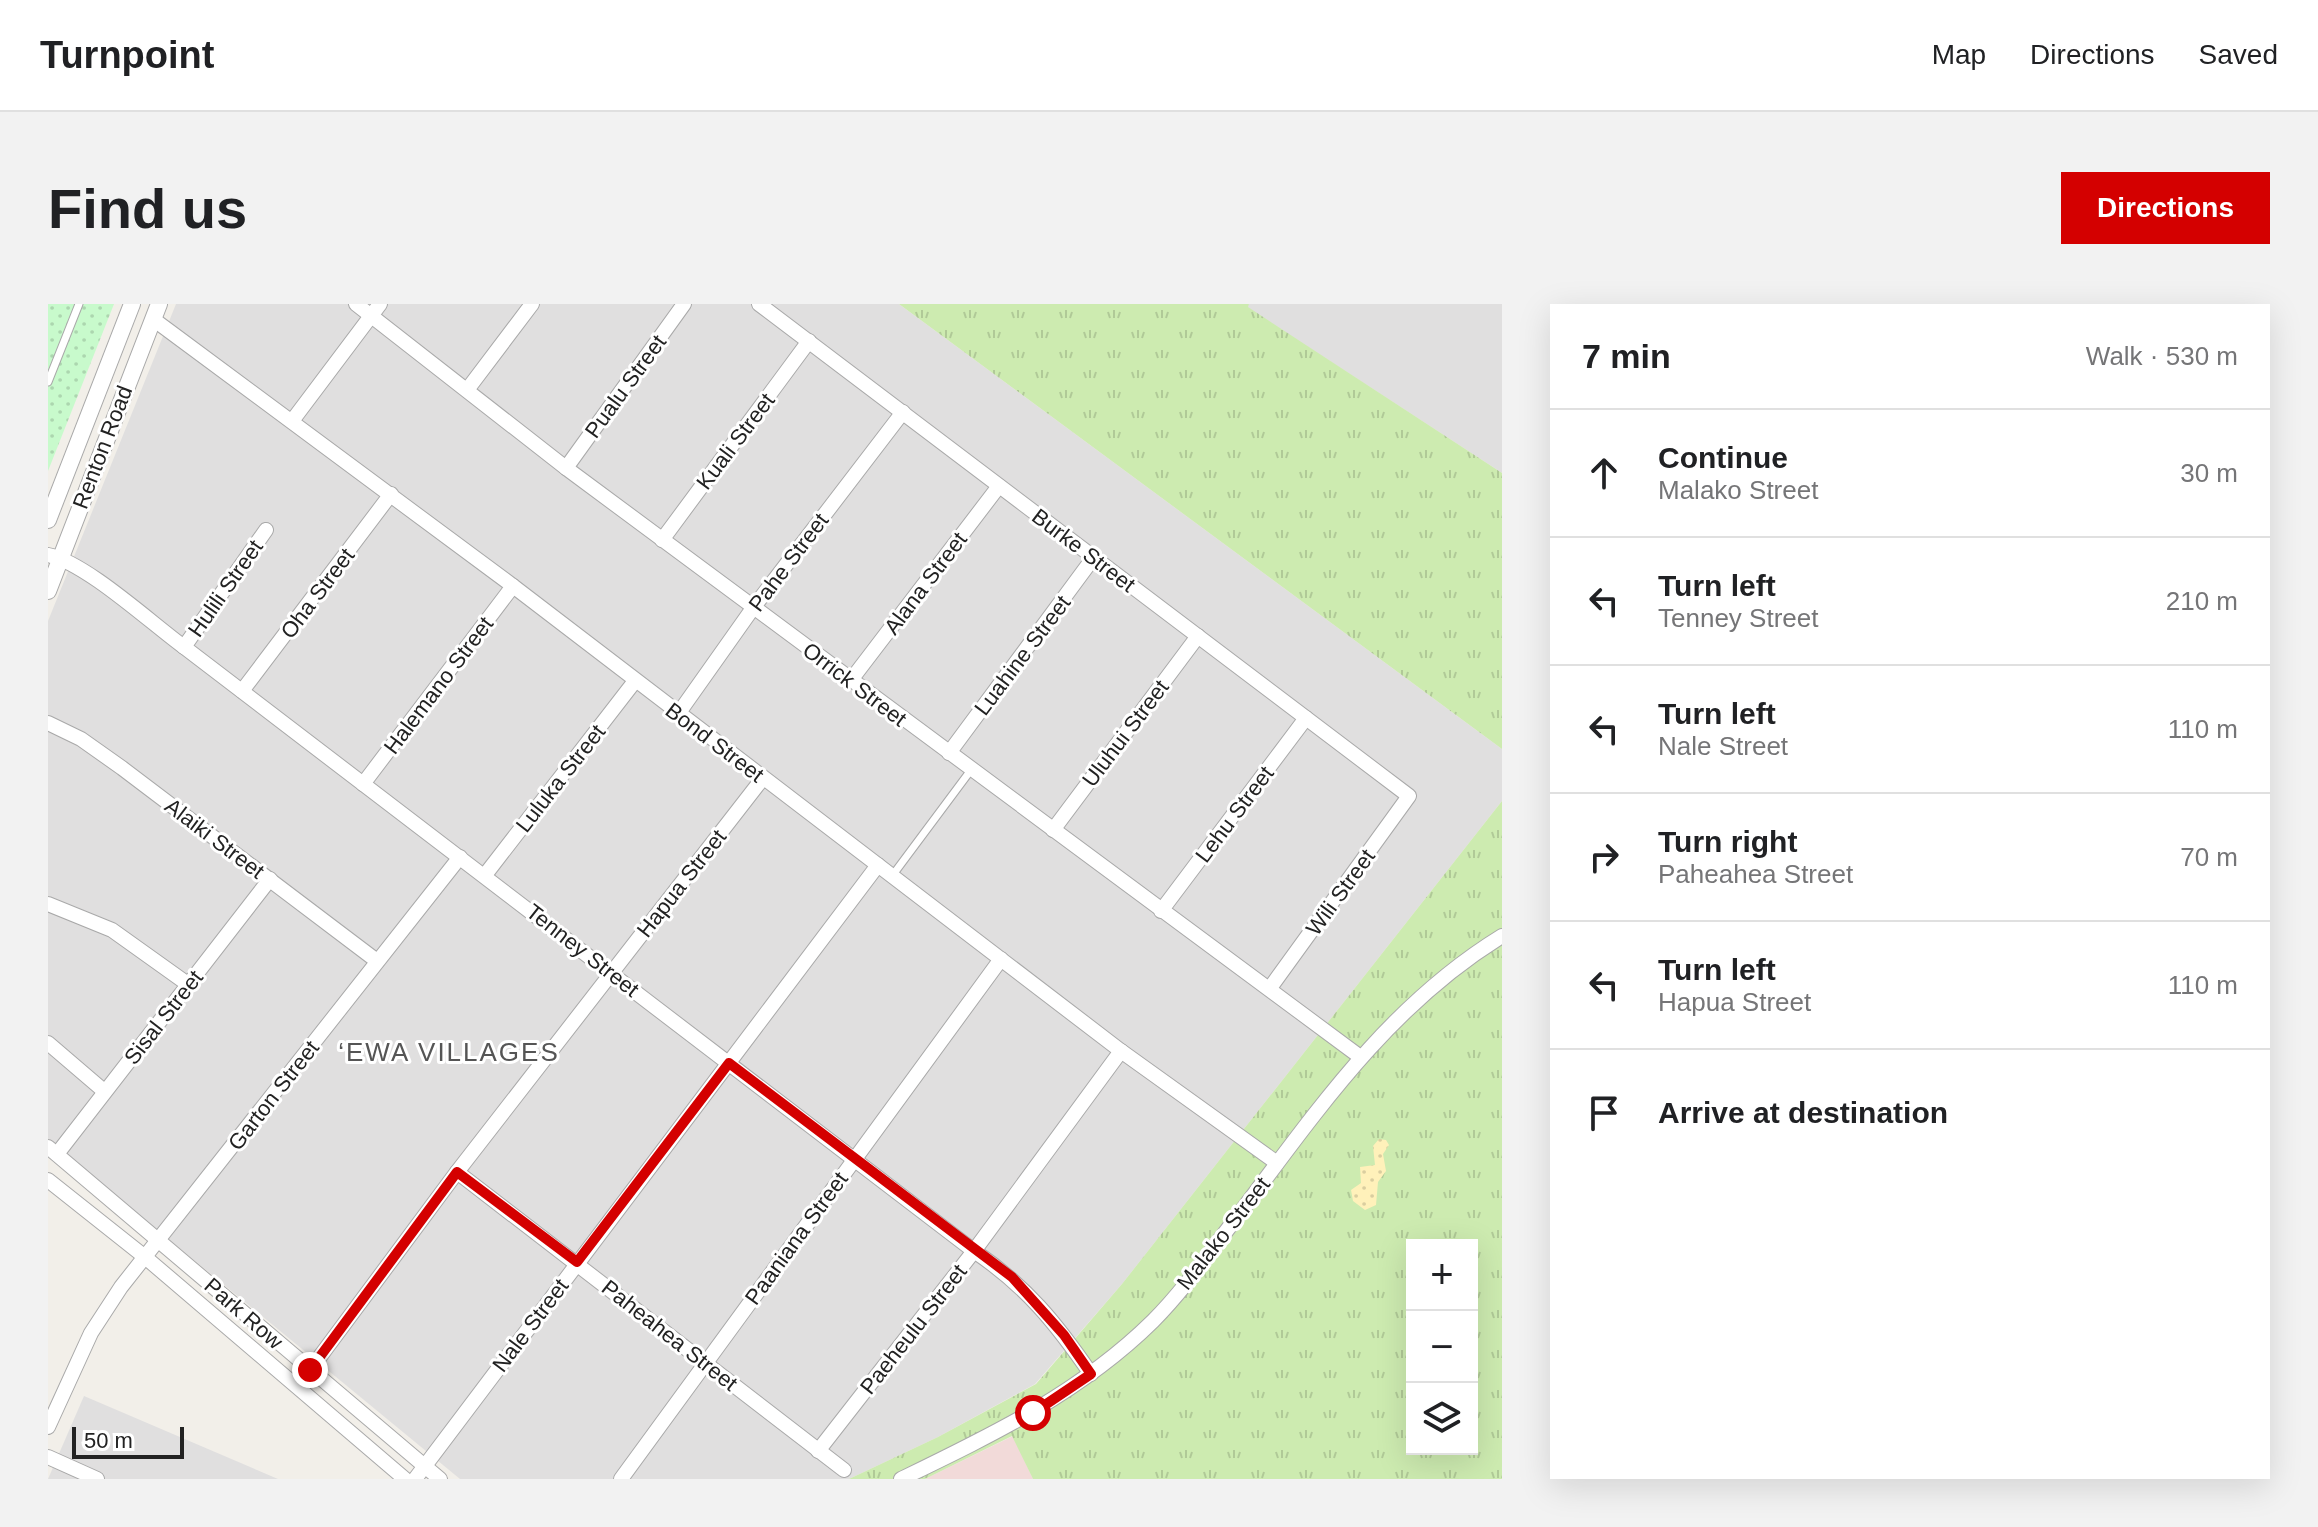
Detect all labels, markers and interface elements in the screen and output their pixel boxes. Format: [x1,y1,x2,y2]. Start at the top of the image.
text: Turnpoint [40,34,214,76]
text: Map [1932,39,1986,70]
text: Directions [2030,39,2155,70]
text: Saved [2199,39,2278,70]
button: Directions [2061,172,2270,244]
text: Find us [48,177,247,240]
street label: Pualu Street [580,330,671,443]
text: 7 min [1582,337,1671,375]
text: Walk · 530 m [2086,341,2238,371]
street label: Renton Road [68,382,137,512]
street label: Kuali Street [691,388,780,494]
text: Continue [1658,441,1788,474]
icon: ahead [1582,451,1626,495]
text: 30 m [2180,458,2238,488]
text: Malako Street [1658,475,1818,505]
street label: Burke Street [1027,504,1140,597]
street label: Pahe Street [743,508,833,616]
street label: Alana Street [879,527,972,639]
street label: Hulili Street [183,535,268,642]
street label: Oha Street [275,543,359,643]
text: Turn left [1658,569,1776,602]
icon: left [1582,579,1626,623]
text: 210 m [2166,586,2238,616]
street label: Luahine Street [969,591,1075,720]
text: Tenney Street [1658,603,1818,633]
street label: Halemano Street [379,612,498,759]
street label: Orrick Street [798,637,912,732]
street label: Uluhui Street [1077,675,1174,792]
street label: Bond Street [661,697,769,787]
text: Turn left [1658,697,1776,730]
icon: left [1582,707,1626,751]
text: 110 m [2168,714,2238,744]
street label: Luluka Street [511,720,610,837]
text: Nale Street [1658,731,1788,761]
street label: Lehu Street [1190,761,1279,867]
street label: Alaiki Street [160,793,269,884]
street label: Hapua Street [632,825,731,942]
text: Turn right [1658,825,1797,858]
icon: right [1582,835,1626,879]
text: 70 m [2180,842,2238,872]
street label: Wili Street [1301,844,1380,940]
text: Paheahea Street [1658,859,1853,889]
street label: Tenney Street [522,899,644,1002]
text: Turn left [1658,953,1776,986]
icon: left [1582,963,1626,1007]
street label: Sisal Street [119,965,208,1069]
text: 110 m [2168,970,2238,1000]
text: Hapua Street [1658,987,1811,1017]
street label: Garton Street [223,1036,324,1155]
district label: ‘EWA VILLAGES [338,1037,560,1067]
icon: arrive [1582,1091,1626,1135]
text: Arrive at destination [1658,1096,1948,1129]
street label: Paaniana Street [740,1167,853,1309]
street label: Malako Street [1172,1172,1275,1294]
map controls [1406,1239,1478,1455]
button: + [1406,1239,1478,1311]
street label: Paeheulu Street [855,1259,972,1399]
street label: Park Row [199,1273,288,1354]
street label: Nale Street [487,1274,574,1377]
street label: Paheahea Street [597,1275,742,1396]
button: − [1406,1311,1478,1383]
route end [292,1352,328,1388]
button: layers [1406,1383,1478,1455]
route start [1015,1395,1051,1431]
scale bar [72,1423,184,1459]
text: 50 m [84,1428,133,1453]

